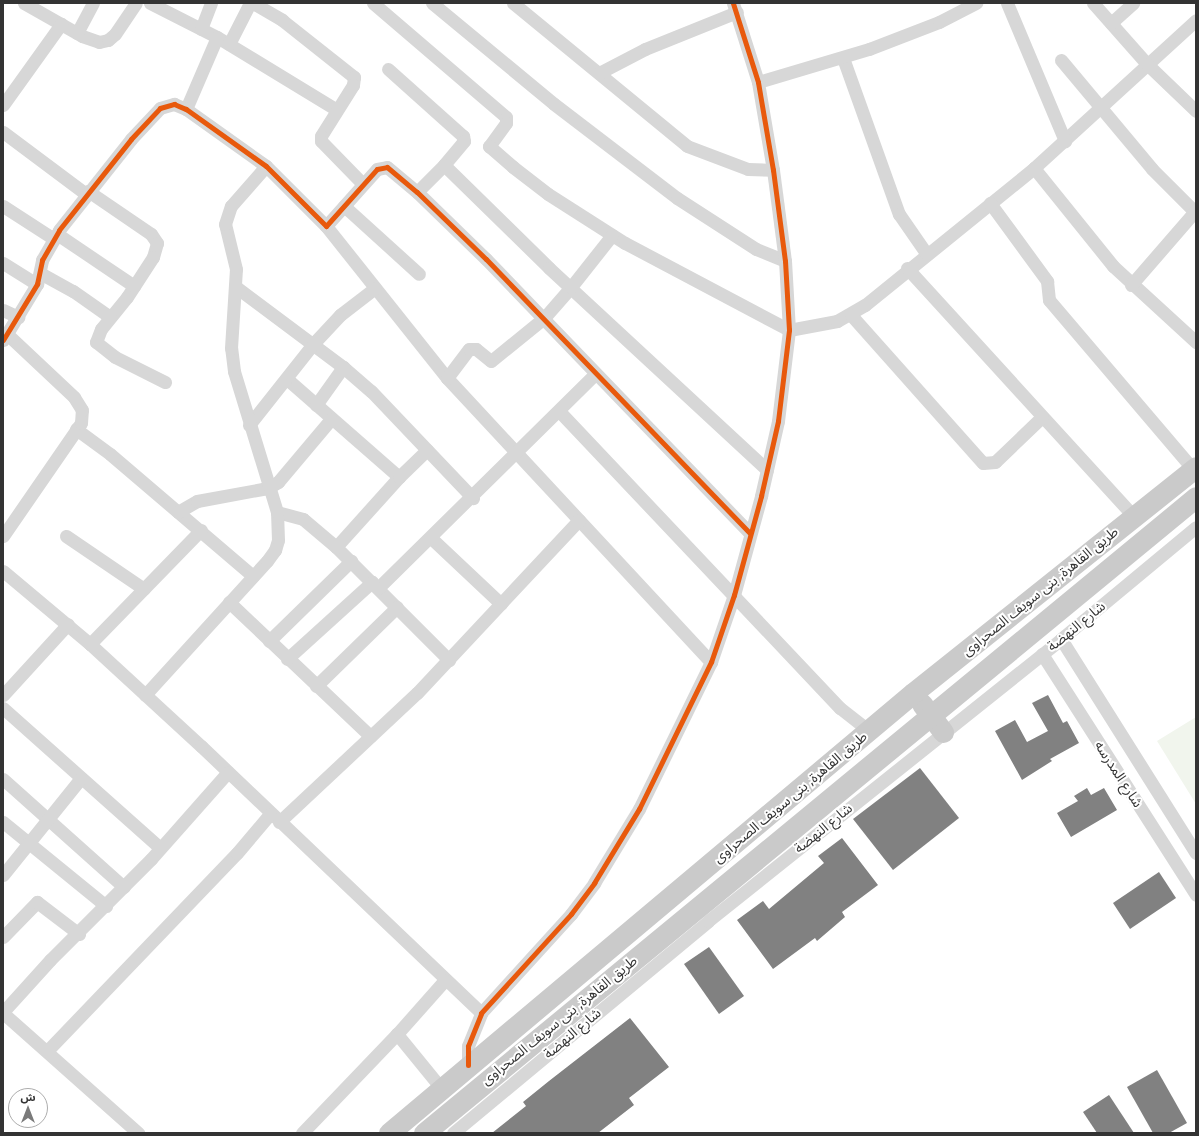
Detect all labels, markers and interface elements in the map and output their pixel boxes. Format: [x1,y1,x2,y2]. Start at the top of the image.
street label: طريق القاهرة, بنى سويف الصحراوى [959,523,1121,659]
street label: شارع النهضة [1044,597,1108,655]
street label: طريق القاهرة, بنى سويف الصحراوى [710,728,870,866]
street label: شارع المدرسه [1091,738,1147,810]
street label: شارع النهضة [791,799,855,857]
street label: طريق القاهرة, بنى سويف الصحراوى [478,952,640,1088]
street label: شارع النهضة [540,1004,604,1062]
north arrow [8,1088,48,1128]
text: ش [20,1089,36,1104]

